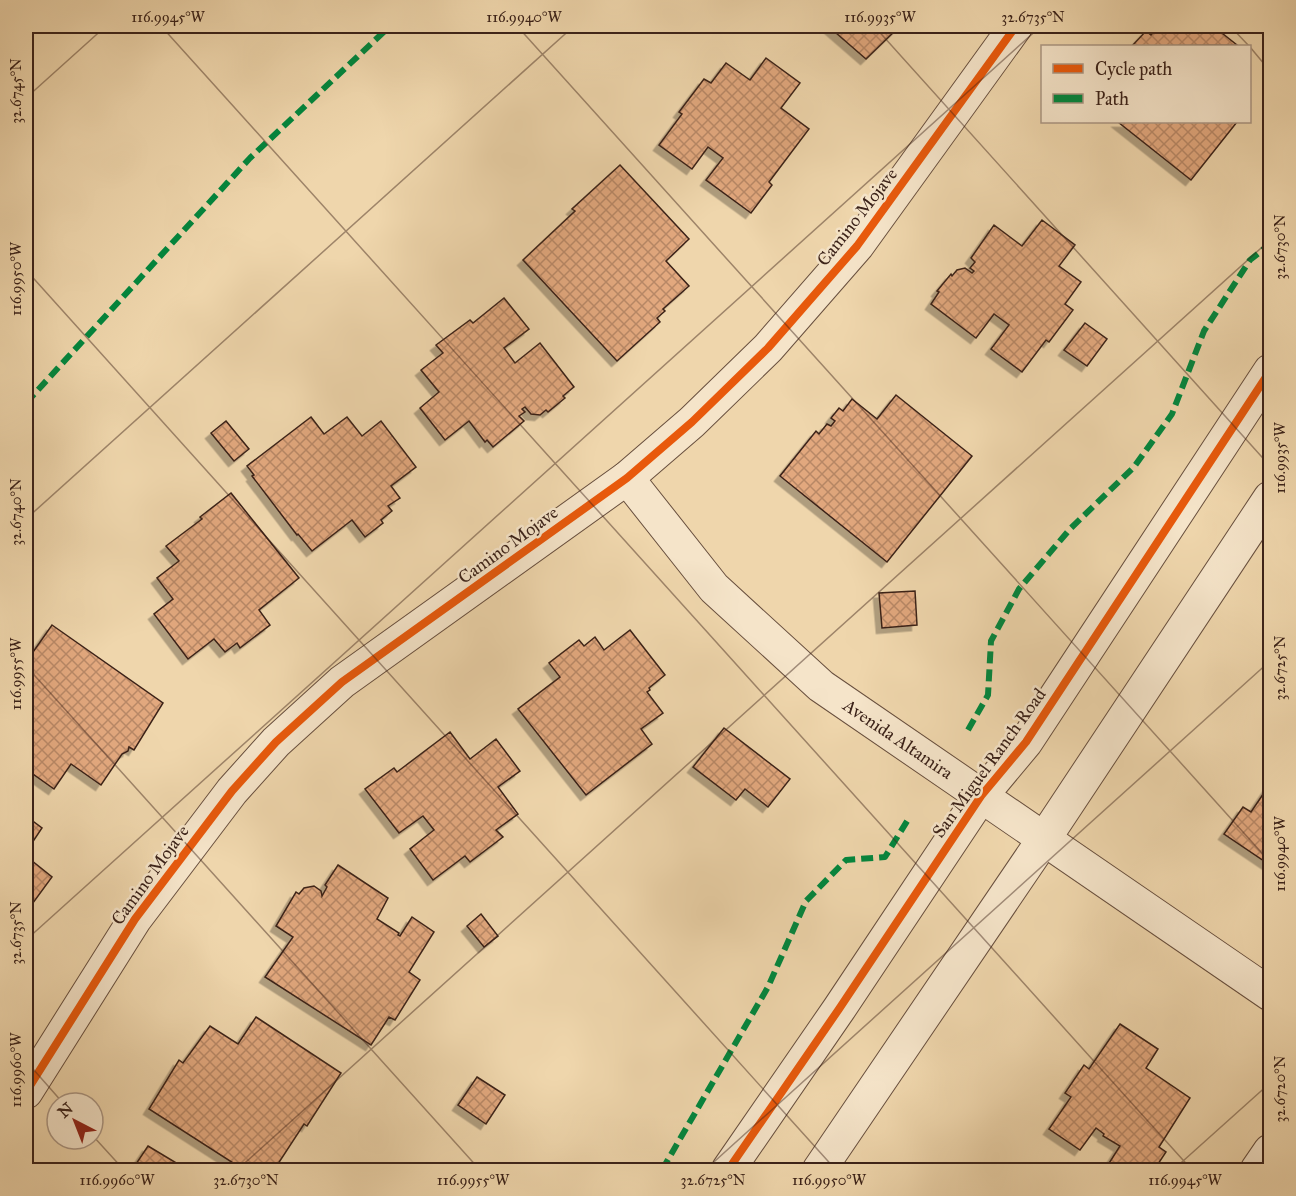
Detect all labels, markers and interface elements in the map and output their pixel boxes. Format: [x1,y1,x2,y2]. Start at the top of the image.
text: 116.9945°W [131,8,206,26]
text: 116.9940°W [486,8,563,26]
text: 116.9935°W [844,8,916,26]
text: 32.6735°N [1001,8,1065,26]
legend [1041,45,1251,123]
text: 32.6745°N [7,58,25,124]
text: Cycle path [1095,58,1172,80]
text: Path [1095,88,1129,110]
street label: Camino Mojave [812,164,902,270]
text: 32.6730°N [1271,214,1289,280]
text: 116.9950°W [7,241,25,316]
text: 116.9935°W [1271,422,1289,494]
text: 32.6740°N [7,478,25,546]
street label: Camino Mojave [454,501,562,589]
text: 32.6725°N [1271,635,1289,700]
text: 116.9955°W [7,637,25,710]
street label: San Miguel Ranch Road [927,684,1051,843]
street label: Avenida Altamira [838,694,957,784]
text: 116.9940°W [1271,815,1289,892]
street label: Camino Mojave [106,821,194,929]
text: 32.6735°N [7,901,25,965]
text: 116.9960°W [7,1032,25,1107]
text: 32.6720°N [1271,1055,1289,1122]
north arrow [45,1091,105,1151]
text: N [54,1098,77,1122]
text: 116.9960°W [80,1171,155,1189]
text: 32.6730°N [213,1171,279,1189]
text: 116.9955°W [437,1171,510,1189]
text: 32.6725°N [681,1171,746,1189]
text: 116.9950°W [792,1171,867,1189]
text: 116.9945°W [1148,1171,1223,1189]

